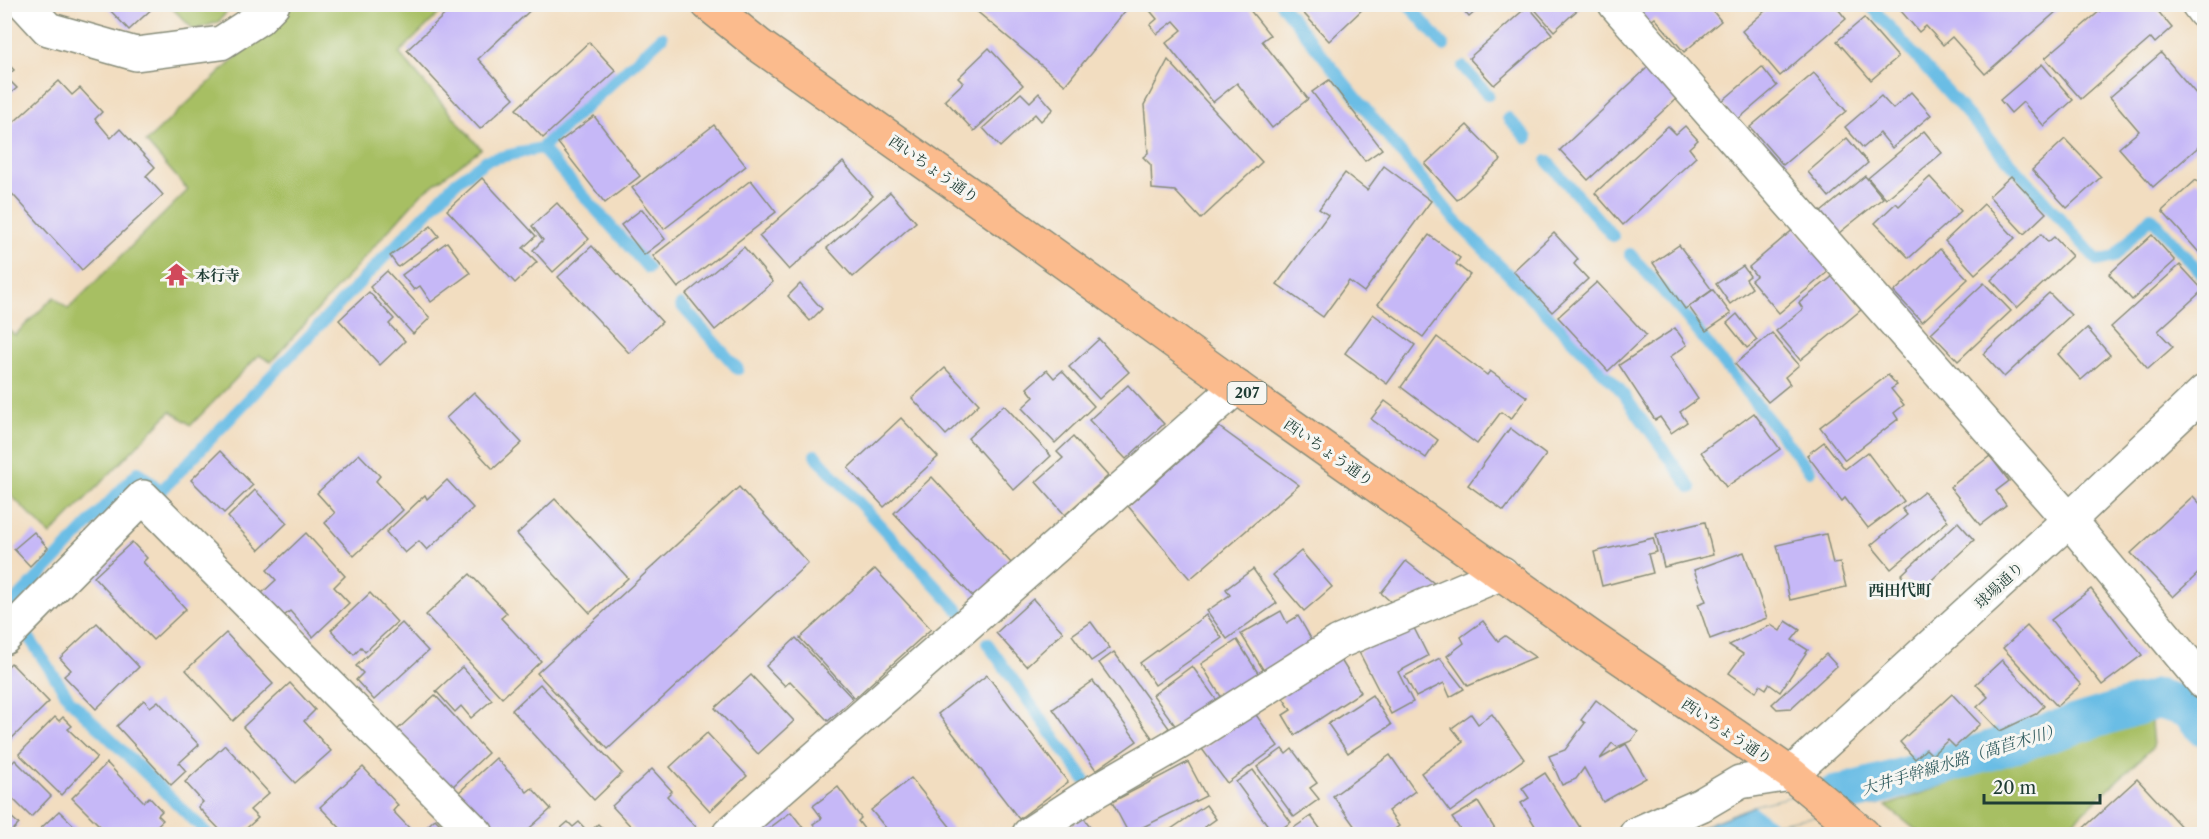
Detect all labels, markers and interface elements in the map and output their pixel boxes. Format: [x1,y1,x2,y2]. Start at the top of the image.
street label: 西いちょう通り [886,131,982,207]
temple icon: 本行寺 [164,262,190,288]
place label: 本行寺 [195,266,240,285]
road number: 207 [1228,382,1266,404]
street label: 西いちょう通り [1281,414,1377,490]
street label: 球場通り [1971,558,2027,612]
district label: 西田代町 [1868,580,1932,600]
street label: 西いちょう通り [1678,694,1776,768]
water label: 大井手幹線水路（萵苣木川） [1859,719,2063,799]
scale bar [1984,767,2100,805]
text: 20 m [1993,777,2037,799]

